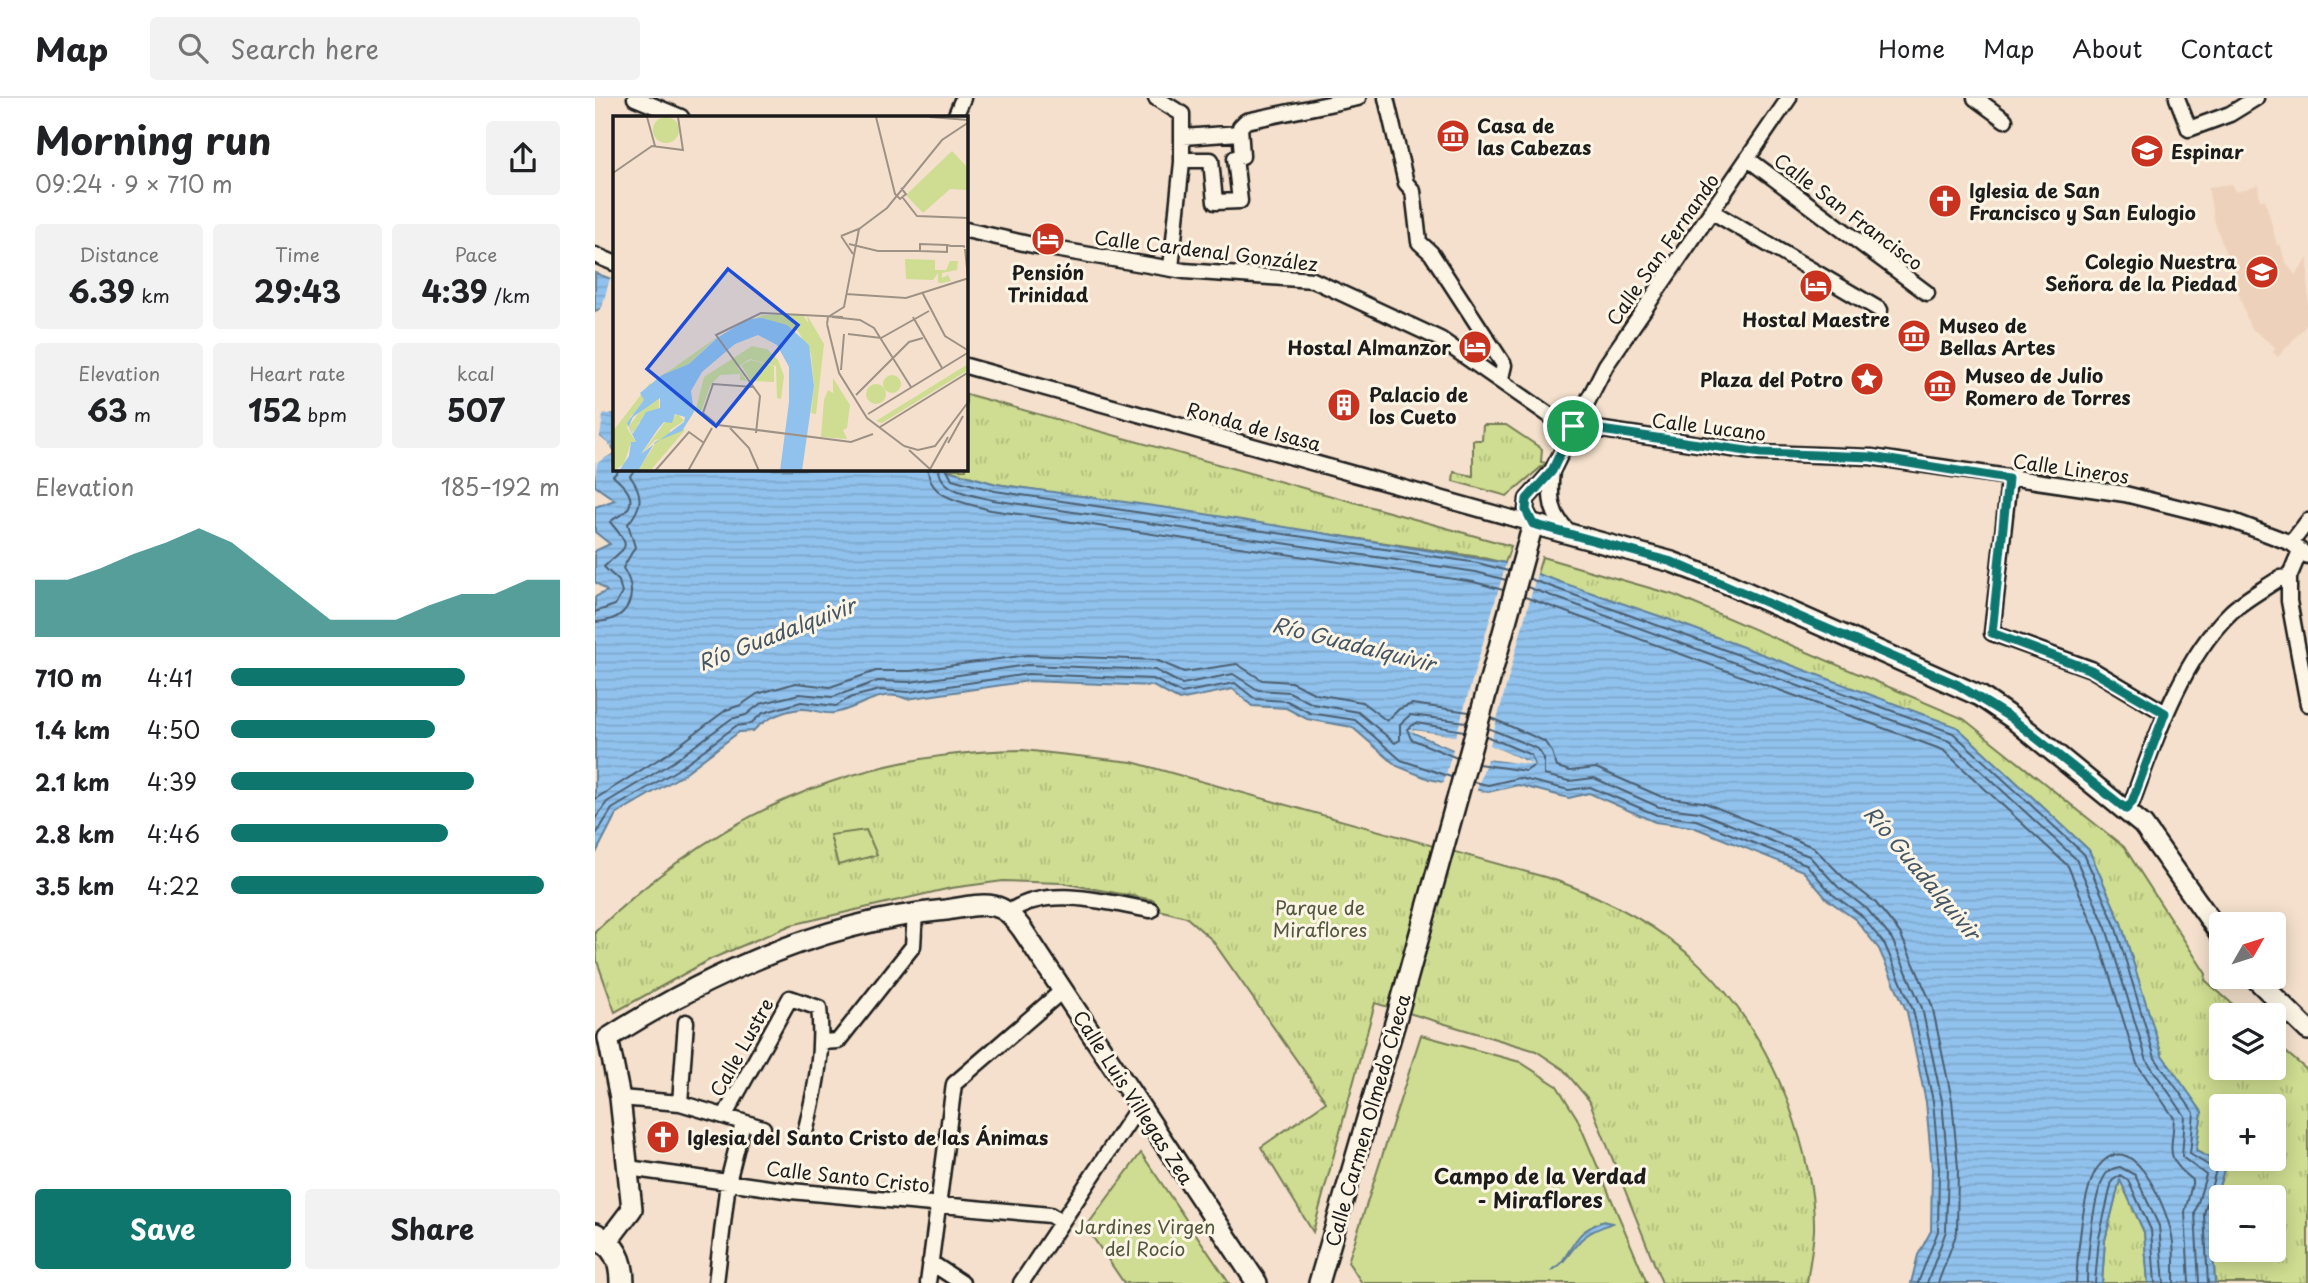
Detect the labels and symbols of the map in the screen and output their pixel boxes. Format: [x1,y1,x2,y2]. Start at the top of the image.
place label: Casa de las Cabezas [1477,111,1591,161]
inset map [613,116,968,471]
museum icon: Casa de las Cabezas [1434,117,1472,155]
school or university icon: Espinar [2128,132,2166,170]
place label: Espinar [2171,137,2244,165]
street label: Calle San Francisco [1769,146,1929,276]
street label: Calle San Fernando [1599,167,1725,331]
place label: Iglesia de San Francisco y San Eulogio [1969,176,2196,226]
church icon: Iglesia de San Francisco y San Eulogio [1926,182,1964,220]
hotel icon: Pensión Trinidad [1029,220,1067,258]
street label: Calle Cardenal González [1093,222,1319,278]
place label: Colegio Nuestra Señora de la Piedad [2045,247,2237,297]
school or university icon: Colegio Nuestra Señora de la Piedad [2243,253,2281,291]
place label: Pensión Trinidad [1008,258,1089,308]
hotel icon: Hostal Maestre [1797,267,1835,305]
place label: Hostal Maestre [1742,305,1890,333]
place label: Museo de Bellas Artes [1939,311,2055,361]
museum icon: Museo de Bellas Artes [1895,317,1933,355]
hotel icon: Hostal Almanzor [1456,328,1494,366]
place label: Hostal Almanzor [1287,333,1451,361]
place icon: Plaza del Potro [1848,360,1886,398]
place label: Museo de Julio Romero de Torres [1965,361,2131,411]
place label: Plaza del Potro [1700,365,1843,393]
museum icon: Museo de Julio Romero de Torres [1921,367,1959,405]
place label: Palacio de los Cueto [1369,380,1468,430]
building icon: Palacio de los Cueto [1325,386,1363,424]
street label: Ronda de Isasa [1184,395,1324,457]
pin [1543,396,1603,456]
street label: Calle Lucano [1650,405,1768,447]
street label: Calle Lineros [2011,446,2131,490]
water label: Río Guadalquivir [693,587,862,678]
water label: Río Guadalquivir [1269,607,1441,679]
water label: Río Guadalquivir [1857,798,1990,948]
park label: Parque de Miraflores [1273,893,1367,943]
north arrow [2209,912,2285,989]
street label: Calle Carmen Olmedo Checa [1317,990,1417,1250]
street label: Calle Lustre [702,993,780,1101]
street label: Calle Luis Villegas Zea [1067,1004,1201,1190]
church icon: Iglesia del Santo Cristo de las Ánimas [644,1118,682,1156]
place label: Iglesia del Santo Cristo de las Ánimas [687,1123,1048,1151]
street label: Calle Santo Cristo [765,1153,931,1199]
district label: Campo de la Verdad - Miraflores [1434,1159,1646,1215]
park label: Jardines Virgen del Rocío [1075,1212,1216,1262]

